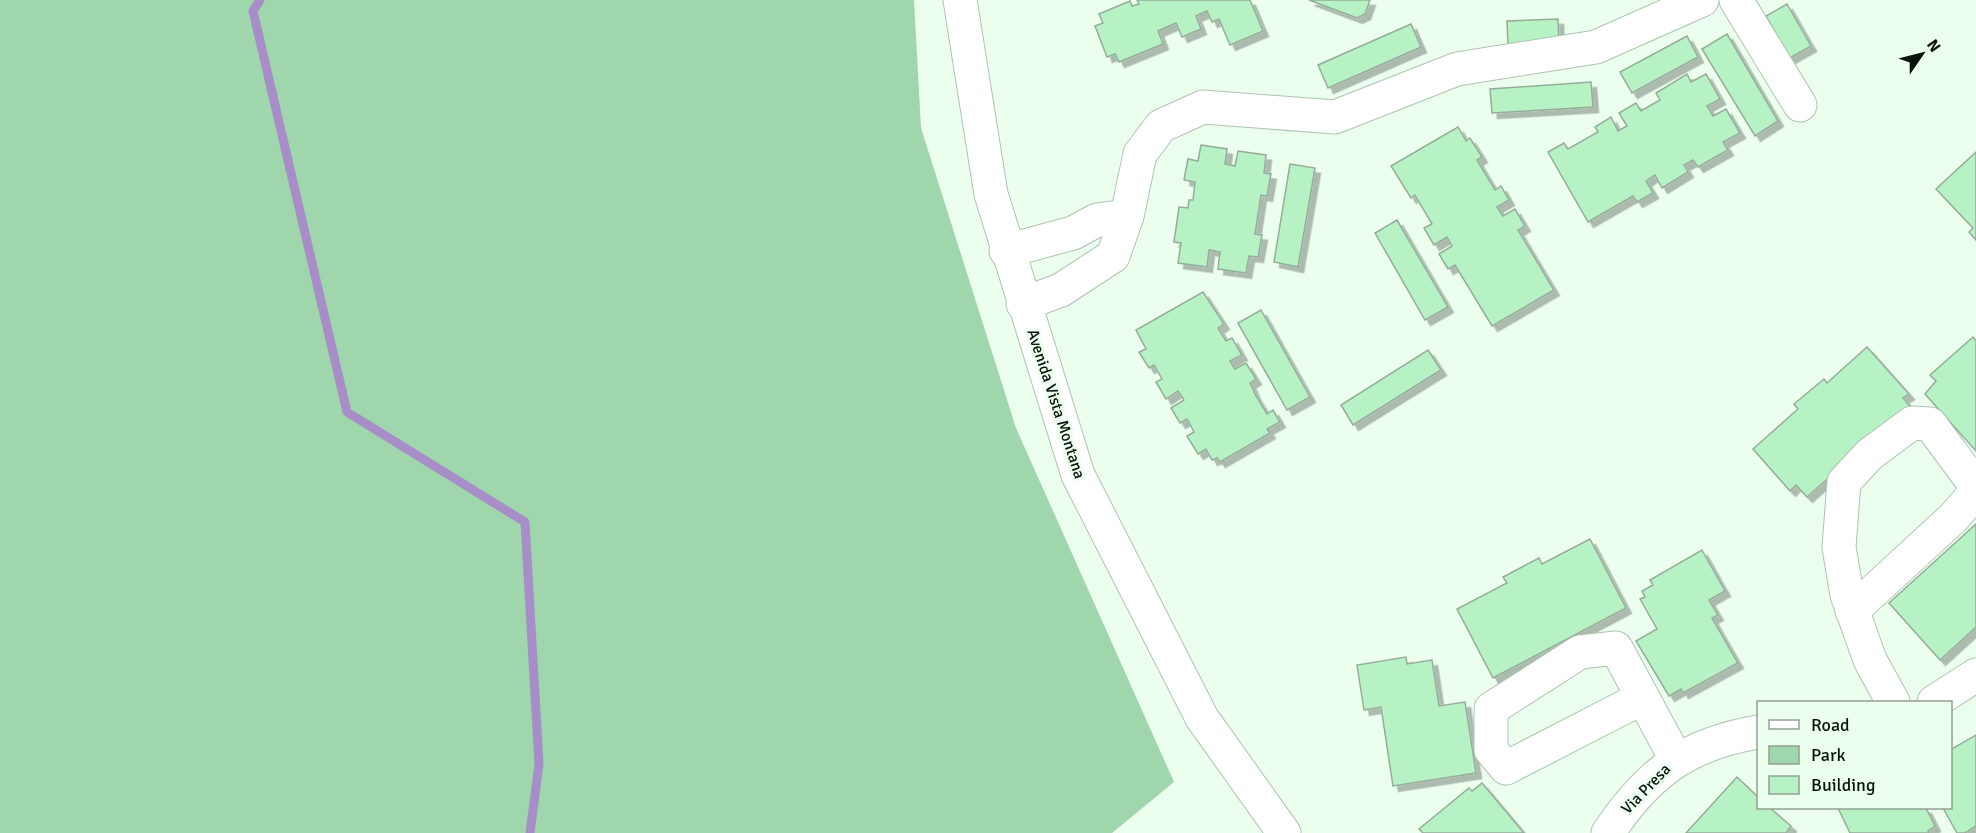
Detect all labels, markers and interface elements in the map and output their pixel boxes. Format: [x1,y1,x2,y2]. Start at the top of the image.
north arrow [1892,24,1952,84]
text: N [1922,36,1945,56]
street label: Avenida Vista Montana [1022,327,1090,481]
legend [1757,701,1952,809]
text: Road [1811,714,1850,736]
text: Park [1811,744,1846,766]
street label: Via Presa [1617,760,1675,818]
text: Building [1811,774,1875,796]

